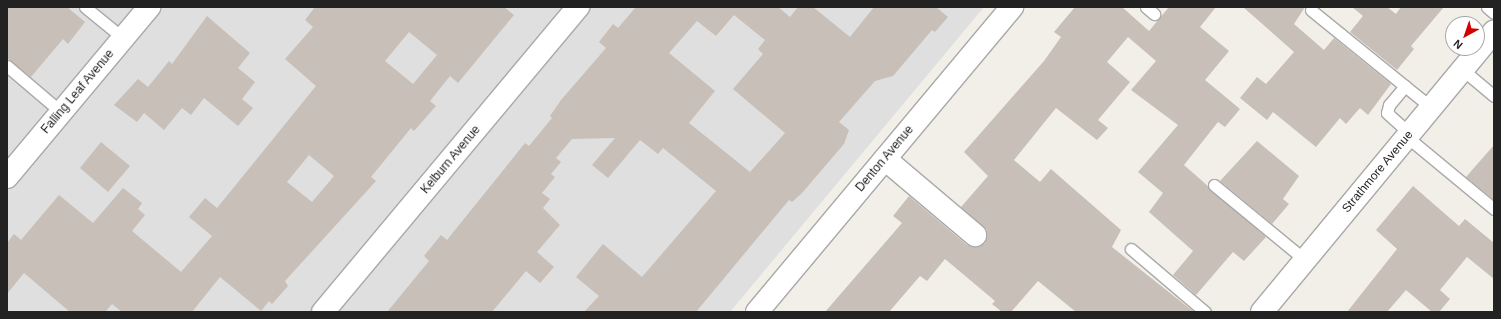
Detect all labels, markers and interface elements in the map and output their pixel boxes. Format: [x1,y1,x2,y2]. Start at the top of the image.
north arrow [1445,16,1485,56]
text: N [1451,37,1465,52]
street label: Falling Leaf Avenue [38,47,118,137]
street label: Kelburn Avenue [418,123,484,197]
street label: Denton Avenue [853,123,917,195]
street label: Strathmore Avenue [1339,128,1417,216]

